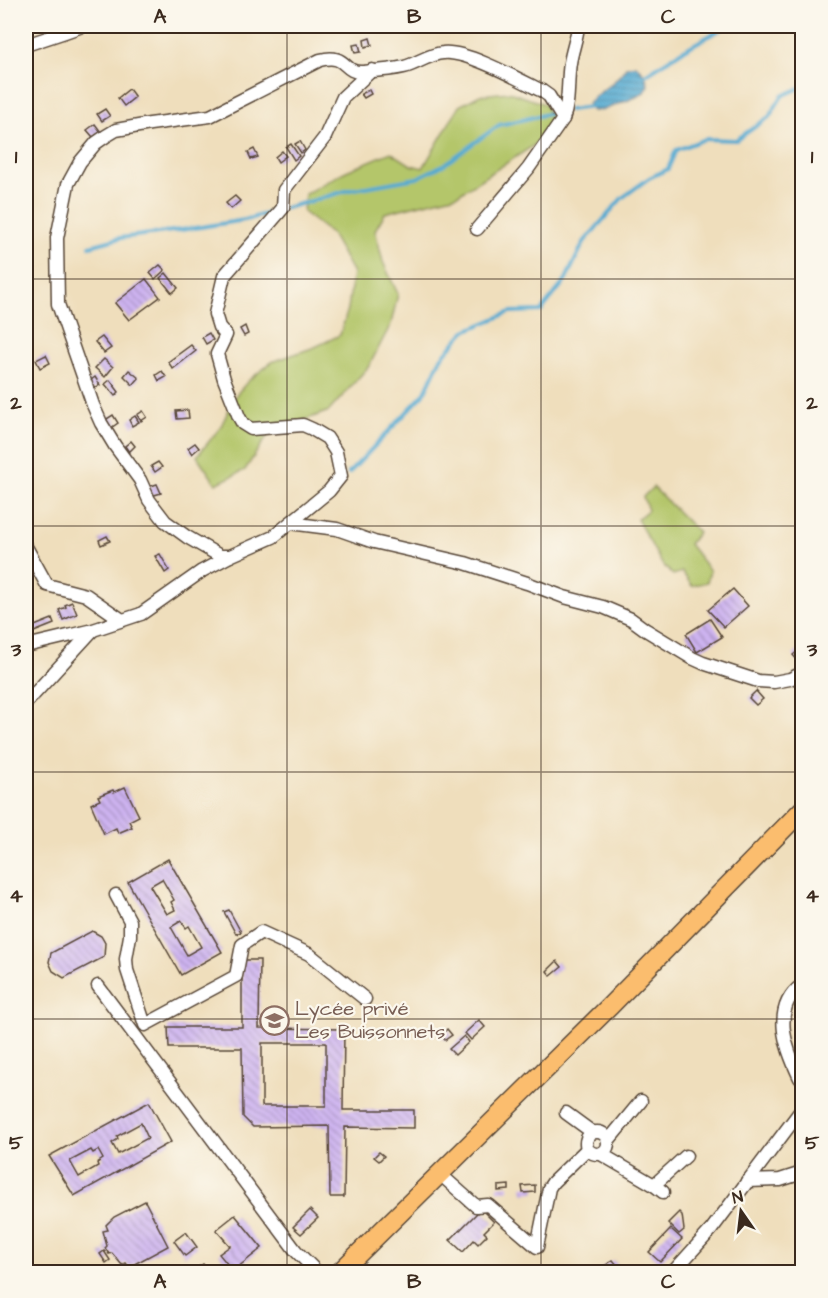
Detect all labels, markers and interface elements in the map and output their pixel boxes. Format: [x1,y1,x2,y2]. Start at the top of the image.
text: A [154,3,167,31]
text: B [407,3,422,31]
text: C [661,3,676,31]
text: 1 [15,143,18,171]
text: 1 [811,143,814,171]
text: 2 [9,389,22,417]
text: 2 [805,389,818,417]
text: 3 [10,636,22,664]
text: 3 [806,636,818,664]
text: 4 [9,882,23,910]
text: 4 [805,882,819,910]
place label: Lycée privé Les Buissonnets [295,995,445,1046]
school or university icon: Lycée privé Les Buissonnets [258,1004,290,1036]
text: 5 [9,1129,24,1157]
text: 5 [805,1129,820,1157]
north arrow [711,1181,771,1241]
text: N [730,1186,745,1209]
text: A [154,1268,167,1296]
text: B [407,1268,422,1296]
text: C [661,1268,676,1296]

